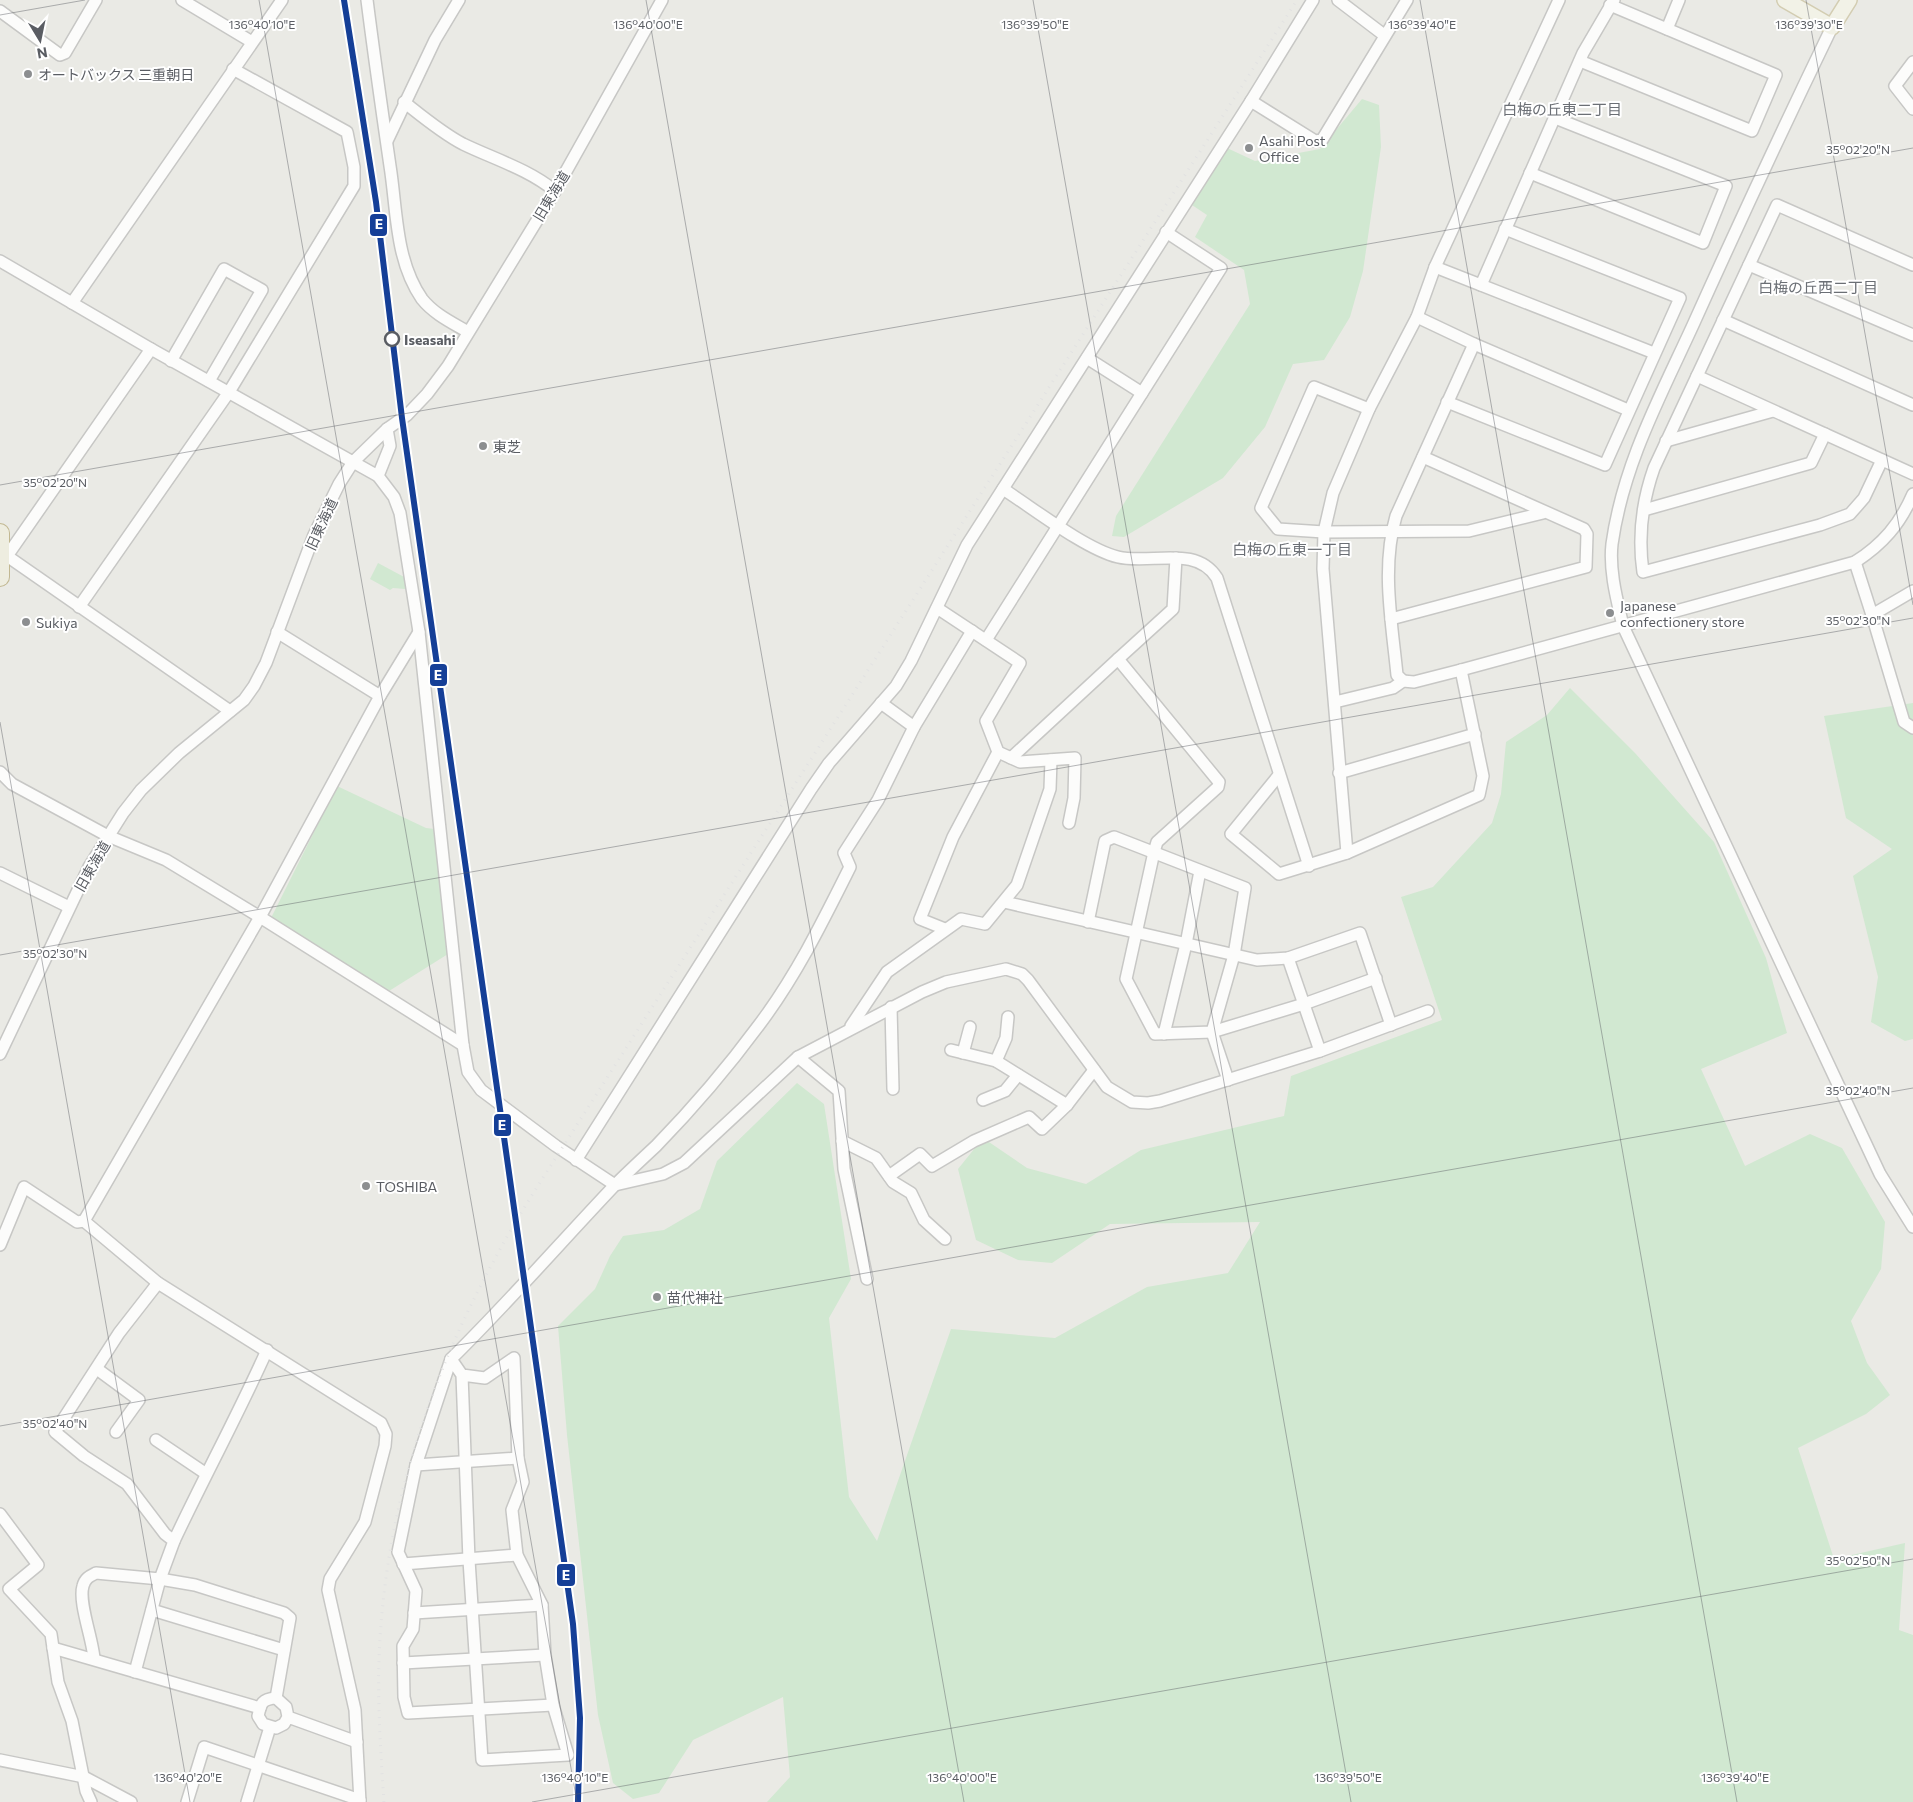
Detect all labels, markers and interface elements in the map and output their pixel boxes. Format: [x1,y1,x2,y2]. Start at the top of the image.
north arrow [15,15,65,65]
text: 136°40'10"E [229,17,295,31]
text: 136°40'00"E [613,17,683,31]
text: 136°39'50"E [1001,17,1069,31]
text: 136°39'40"E [1388,17,1456,31]
text: 136°39'30"E [1775,17,1843,31]
text: N [36,44,49,63]
place label: オートバックス 三重朝日 [38,66,194,83]
marker: オートバックス 三重朝日 [22,68,34,80]
district label: 白梅の丘東二丁目 [1502,100,1622,118]
place label: Asahi Post Office [1259,132,1326,165]
marker: Asahi Post Office [1243,142,1255,154]
text: 35°02'20"N [1826,142,1890,156]
street label: 旧東海道 [529,168,573,224]
line badge: E [369,213,388,237]
text: E [375,215,383,232]
district label: 白梅の丘西二丁目 [1758,278,1878,296]
marker: Iseasahi [384,331,400,347]
place label: Iseasahi [404,331,456,348]
place label: 東芝 [493,438,521,455]
marker: 東芝 [477,440,489,452]
text: 35°02'20"N [23,475,87,489]
street label: 旧東海道 [301,495,341,553]
district label: 白梅の丘東一丁目 [1232,540,1352,558]
place label: Japanese confectionery store [1620,597,1745,630]
marker: Japanese confectionery store [1604,607,1616,619]
text: 35°02'30"N [1826,613,1890,627]
place label: Sukiya [36,614,78,631]
marker: Sukiya [20,616,32,628]
line badge: E [429,663,448,687]
text: E [434,666,442,683]
street label: 旧東海道 [71,838,113,894]
text: 35°02'30"N [23,946,87,960]
text: 35°02'40"N [1826,1083,1890,1097]
line badge: E [493,1113,512,1137]
text: E [498,1116,506,1133]
place label: TOSHIBA [376,1178,438,1195]
marker: TOSHIBA [360,1180,372,1192]
place label: 苗代神社 [667,1289,723,1306]
marker: 苗代神社 [651,1291,663,1303]
text: 35°02'40"N [23,1416,87,1430]
text: 35°02'50"N [1826,1553,1890,1567]
line badge: E [556,1563,576,1587]
text: E [562,1566,570,1583]
text: 136°40'20"E [154,1770,222,1784]
text: 136°40'10"E [542,1770,608,1784]
text: 136°40'00"E [927,1770,997,1784]
text: 136°39'50"E [1314,1770,1382,1784]
text: 136°39'40"E [1701,1770,1769,1784]

